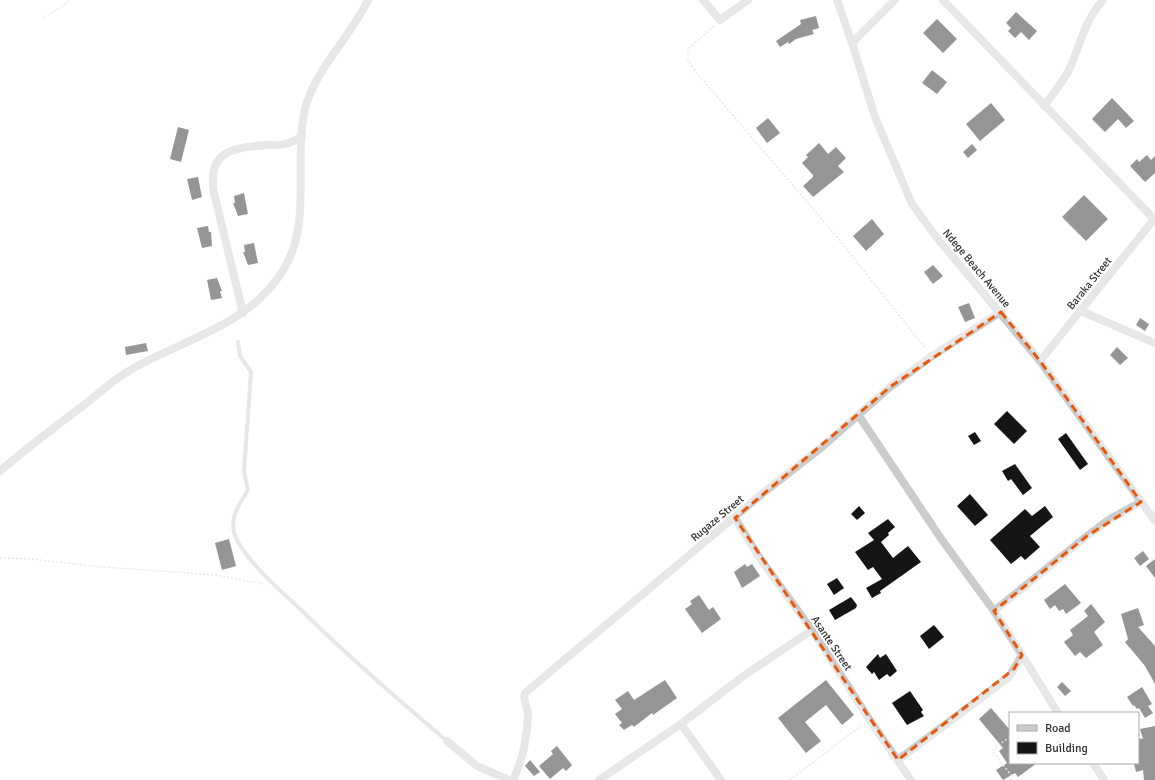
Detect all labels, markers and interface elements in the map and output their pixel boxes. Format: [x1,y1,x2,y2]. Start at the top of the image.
street label: Ndege Beach Avenue [940,227,1013,310]
street label: Baraka Street [1064,254,1115,312]
street label: Rugaze Street [688,492,747,544]
street label: Asante Street [808,613,855,673]
legend [1009,712,1139,764]
text: Road [1045,721,1071,736]
text: Building [1045,741,1088,756]

